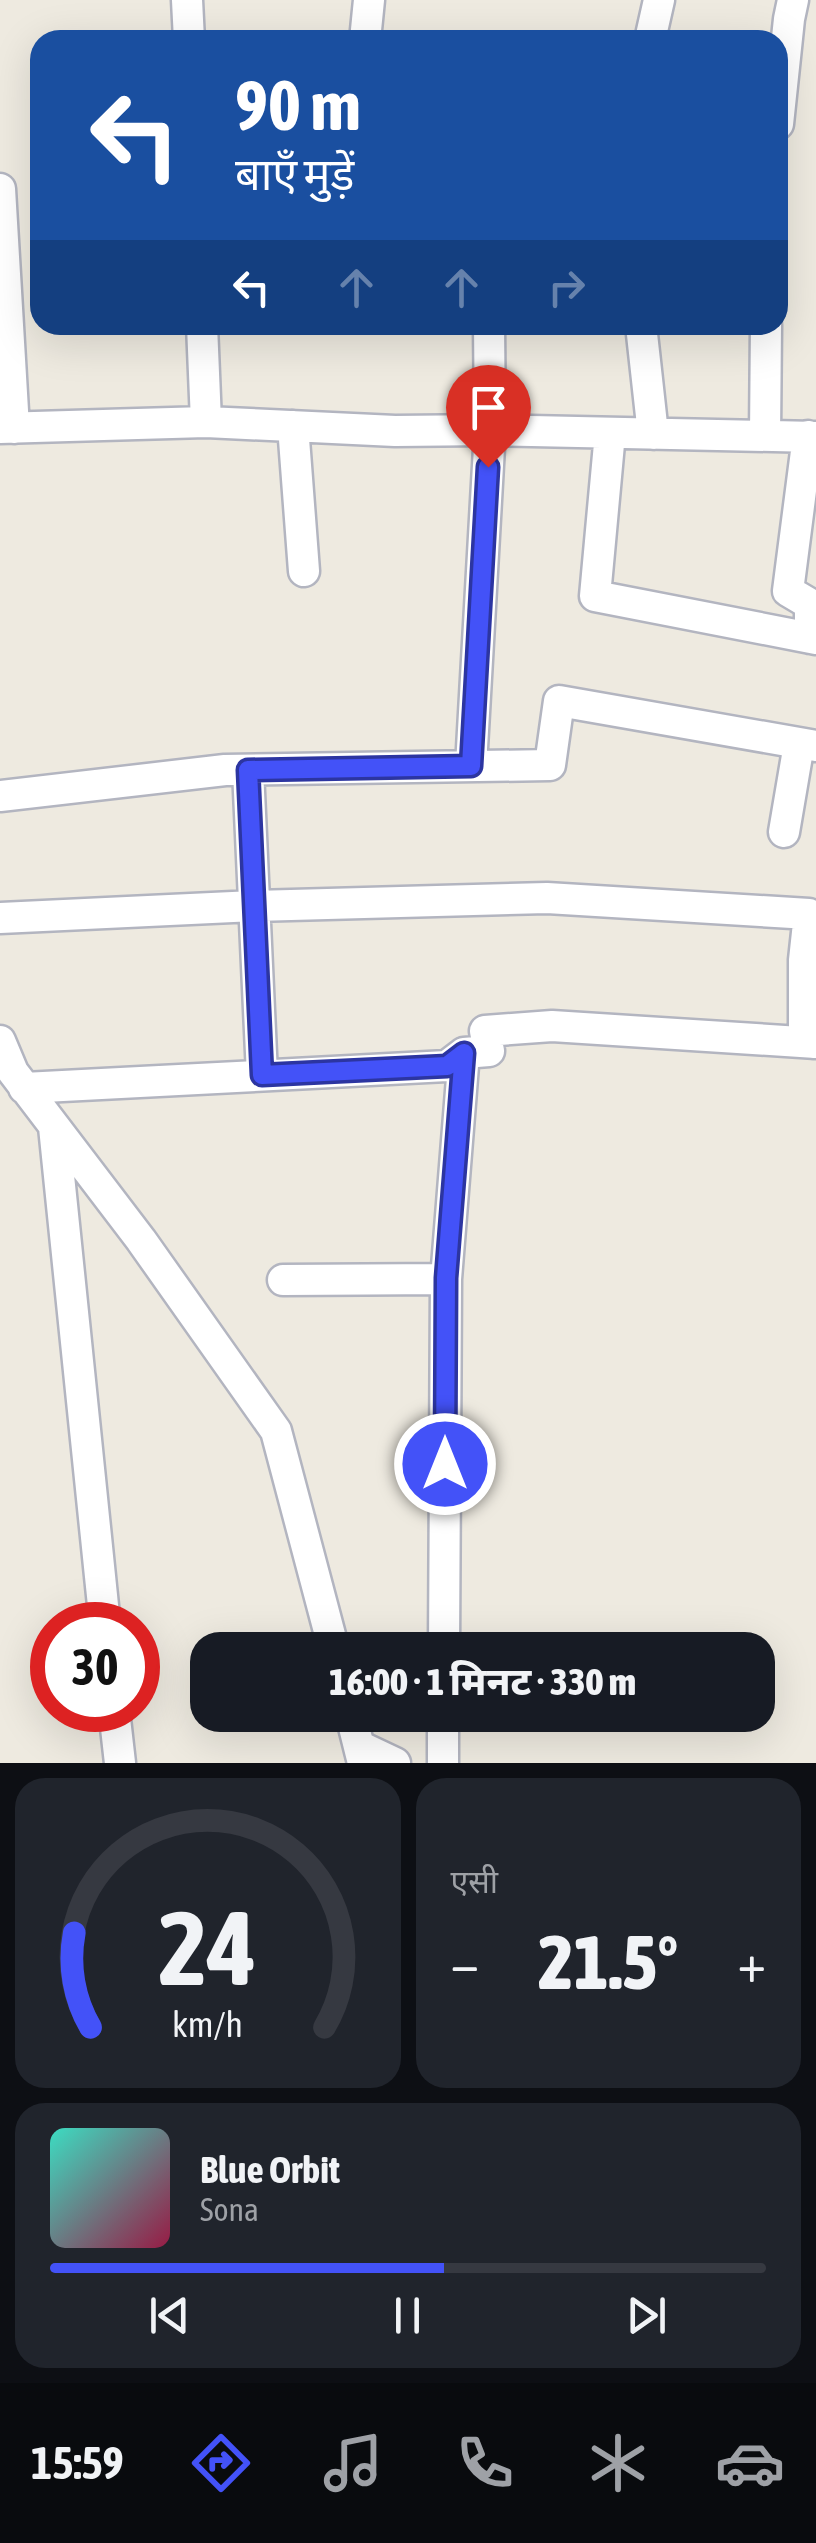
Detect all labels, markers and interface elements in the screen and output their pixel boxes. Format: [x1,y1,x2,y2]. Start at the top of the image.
text: 90 m [235,65,361,145]
icon: left [70,70,200,200]
text: बाएँ मुड़ें [235,148,354,200]
icon: left [224,260,279,315]
icon: ahead [329,260,384,315]
icon: ahead [434,260,489,315]
icon: right [539,260,594,315]
pin [446,365,531,468]
icon: arrive [461,380,516,435]
position arrow [393,1412,497,1516]
speed limit sign: 30 [30,1602,160,1732]
text: 16:00 · 1 मिनट · 330 m [329,1660,636,1703]
text: एसी [451,1863,498,1900]
text: 24 [159,1888,257,2007]
text: 21.5° [538,1919,678,2005]
text: − [451,1931,479,1994]
text: + [737,1931,766,1994]
text: km/h [172,2004,243,2045]
text: Blue Orbit [200,2148,340,2191]
text: Sona [200,2191,259,2228]
icon: previous [142,2288,197,2343]
icon: pause [380,2288,435,2343]
icon: next [619,2288,674,2343]
icon: directions [186,2428,256,2498]
icon: music [318,2428,388,2498]
icon: phone [450,2428,520,2498]
icon: climate [583,2428,653,2498]
icon: car [715,2428,785,2498]
text: 15:59 [31,2437,124,2489]

